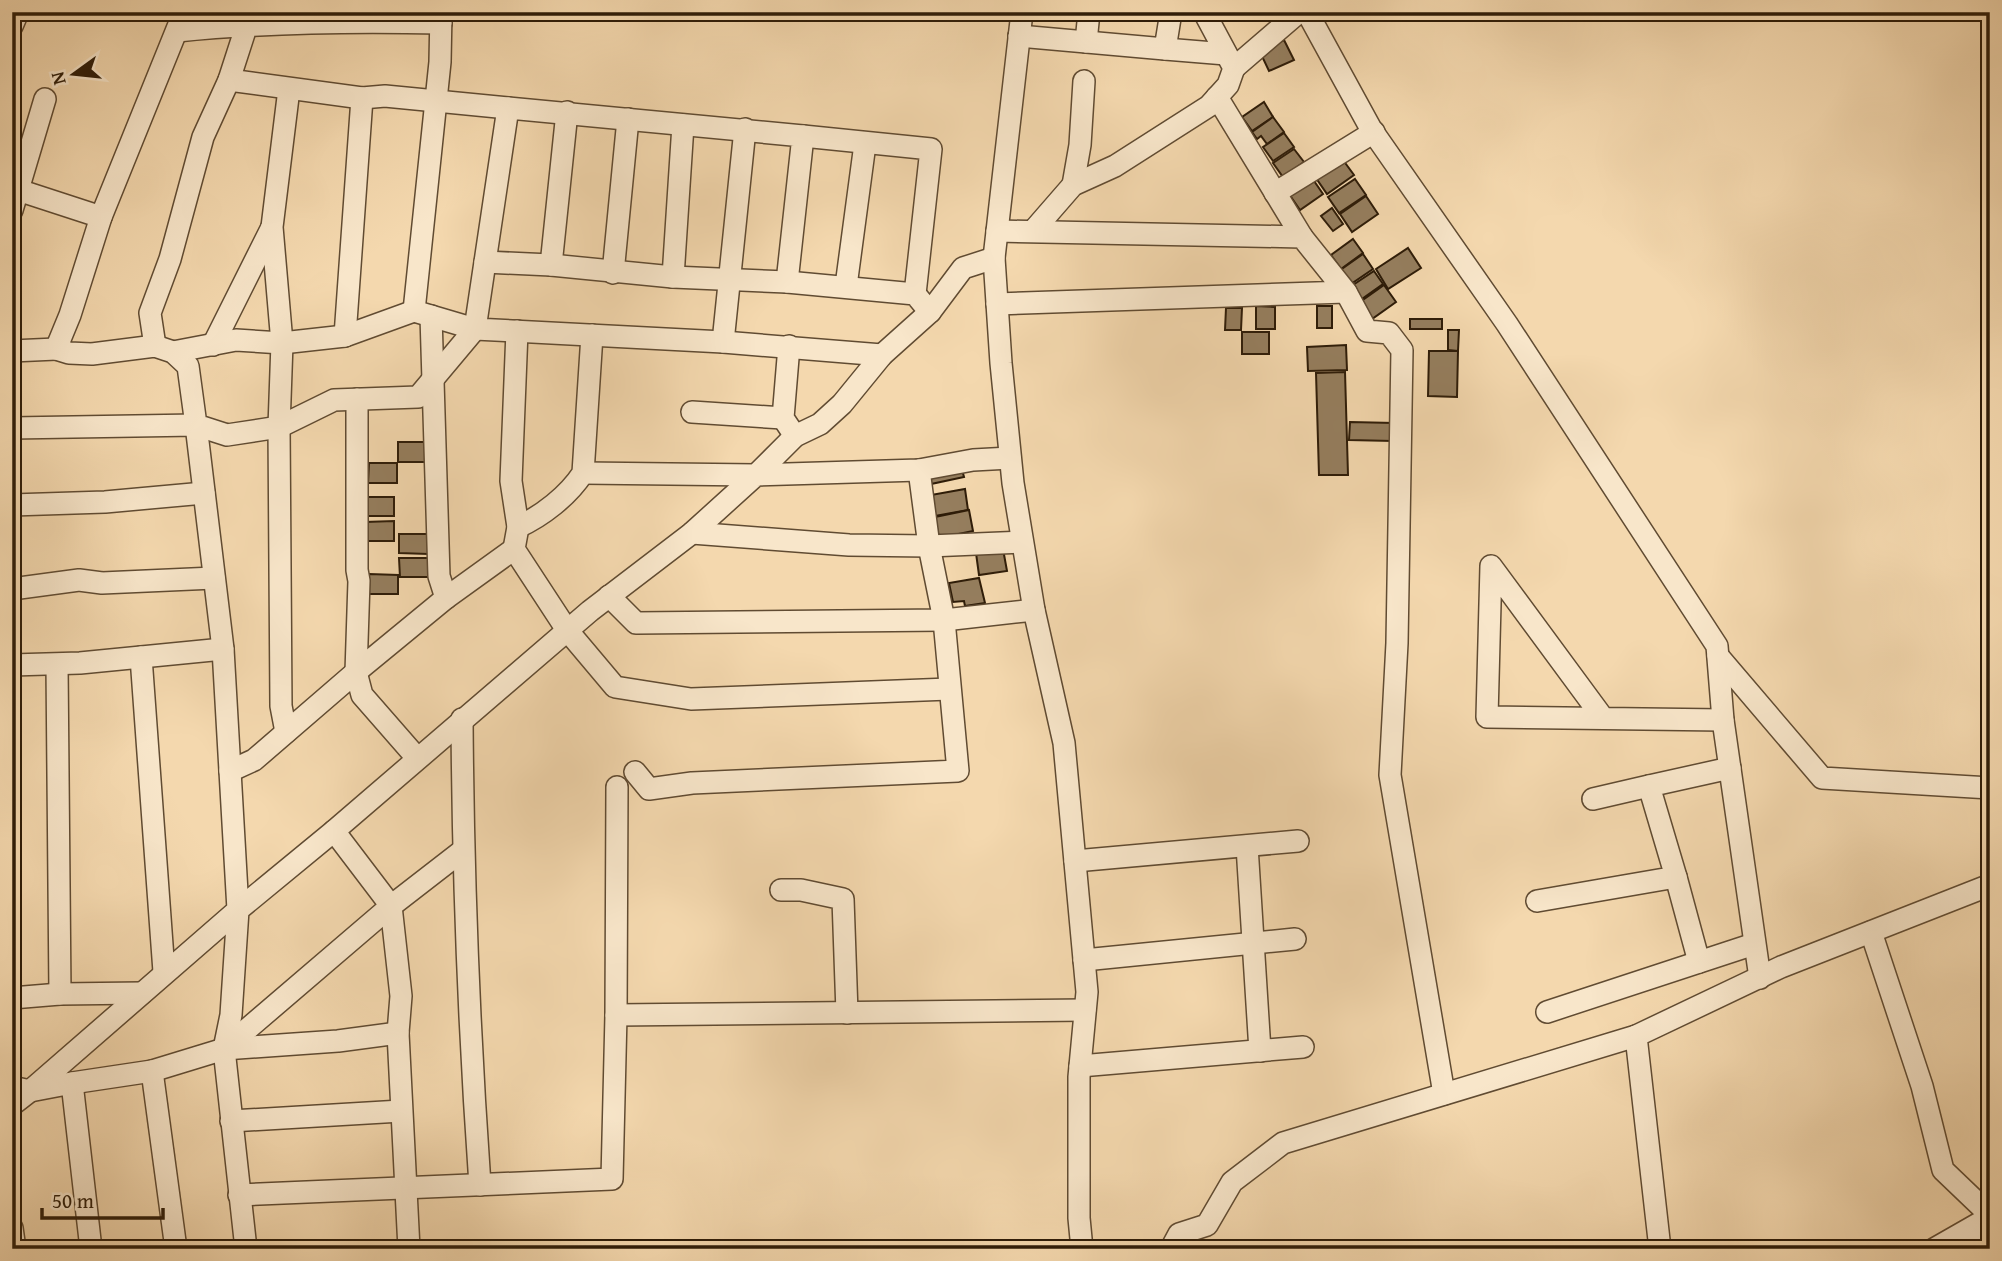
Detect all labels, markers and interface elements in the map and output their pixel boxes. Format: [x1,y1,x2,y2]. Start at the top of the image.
north arrow [38,38,108,108]
text: N [42,68,73,88]
scale bar [42,1177,163,1221]
text: 50 m [52,1185,94,1216]

